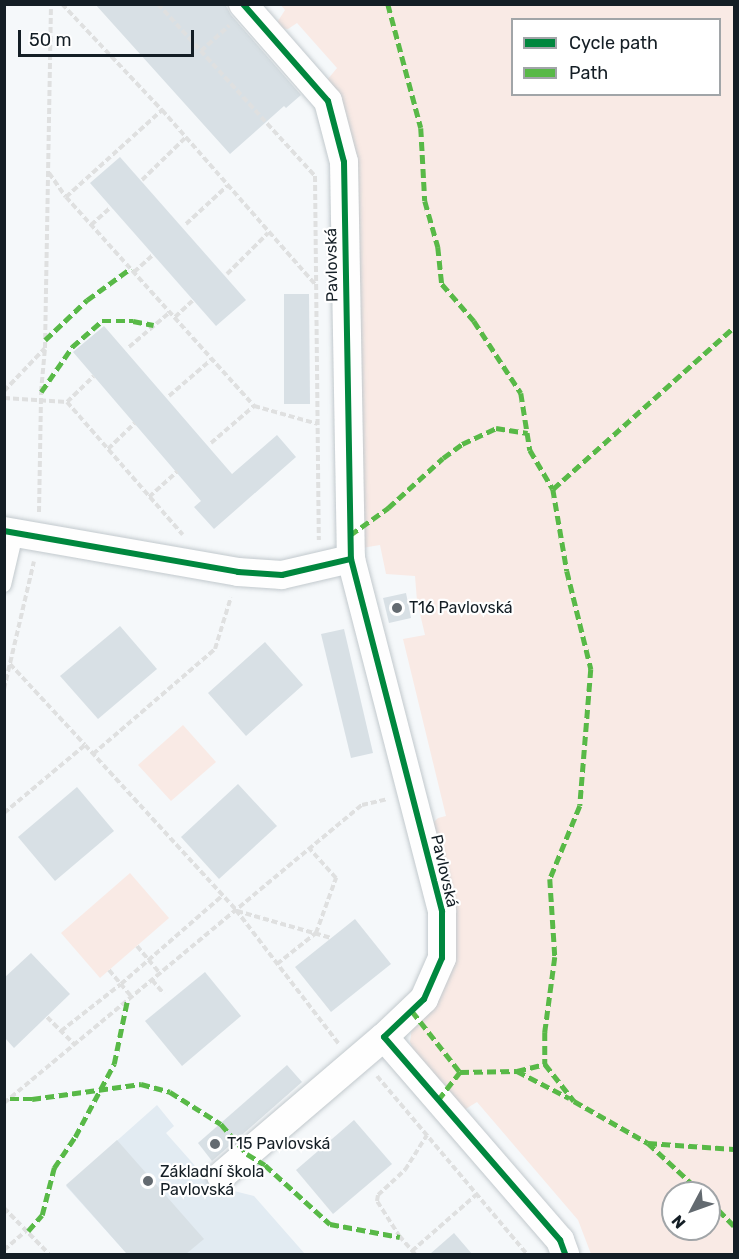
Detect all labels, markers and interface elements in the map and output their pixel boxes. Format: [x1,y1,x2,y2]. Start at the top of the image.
scale bar [21,18,196,56]
legend [511,18,721,96]
text: 50 m [29,29,72,51]
text: Cycle path [569,32,658,54]
text: Path [569,62,608,84]
street label: Pavlovská [322,228,342,302]
place label: T16 Pavlovská [409,598,513,618]
marker: T16 Pavlovská [390,601,404,615]
street label: Pavlovská [426,833,462,909]
place label: T15 Pavlovská [227,1134,330,1154]
marker: T15 Pavlovská [208,1137,222,1151]
place label: Základní škola Pavlovská [160,1162,264,1200]
marker: Základní škola Pavlovská [141,1174,155,1188]
north arrow [661,1181,721,1241]
text: N [668,1211,689,1232]

